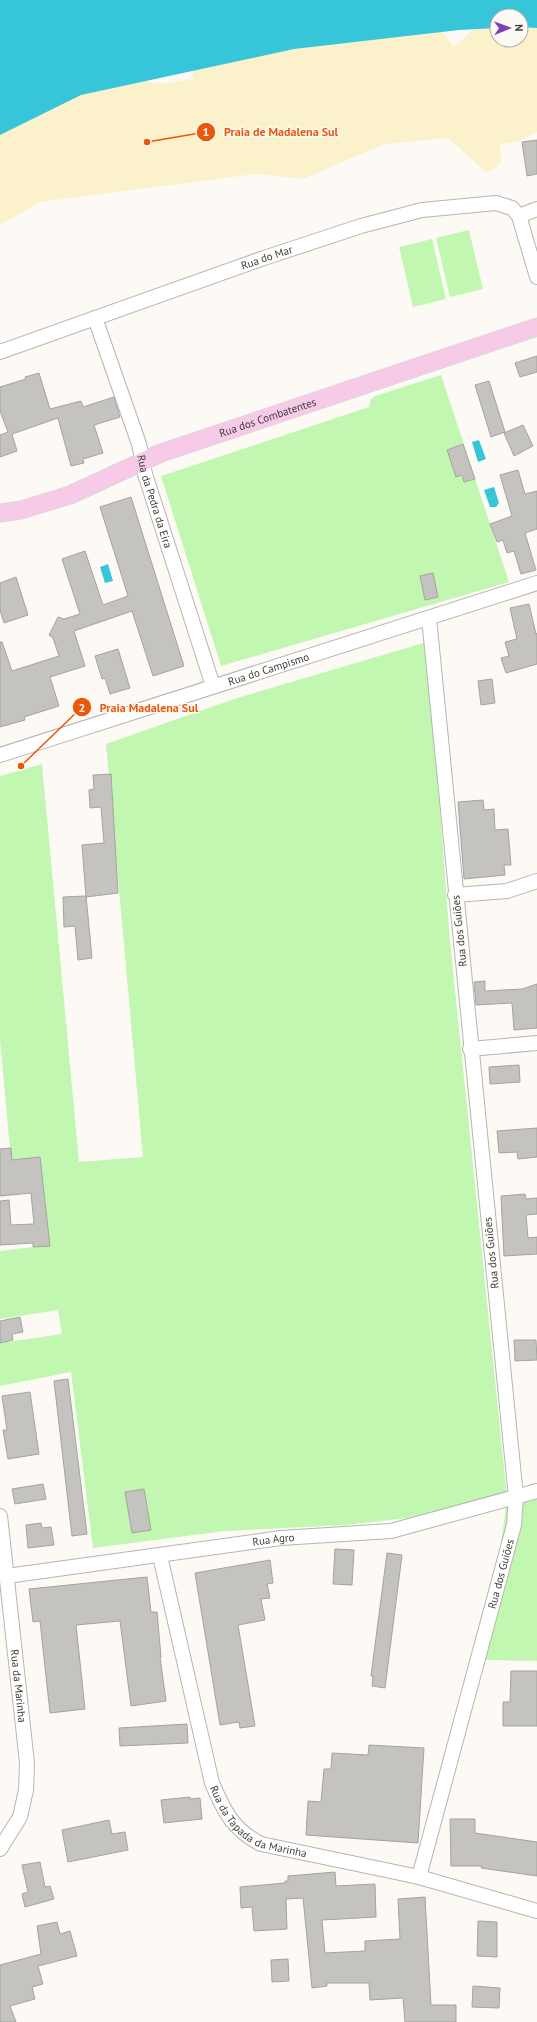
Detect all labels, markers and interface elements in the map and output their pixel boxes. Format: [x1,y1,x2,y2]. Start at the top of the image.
north arrow [489,8,529,48]
text: N [512,24,526,32]
callout: Praia de Madalena Sul [196,120,346,144]
text: 1 [203,124,209,139]
text: Praia de Madalena Sul [224,124,338,139]
street label: Rua do Mar [239,242,294,273]
street label: Rua dos Combatentes [217,394,318,440]
street label: Rua da Pedra da Eira [134,453,175,550]
street label: Rua do Campismo [226,649,311,689]
callout: Praia Madalena Sul [72,695,206,719]
text: 2 [79,700,85,715]
text: Praia Madalena Sul [100,700,199,715]
street label: Rua dos Guiões [448,894,470,967]
street label: Rua dos Guiões [480,1216,502,1289]
street label: Rua Agro [252,1530,295,1549]
street label: Rua dos Guiões [485,1537,517,1610]
street label: Rua da Marinha [8,1649,30,1723]
street label: Rua da Tapada da Marinha [207,1783,308,1860]

